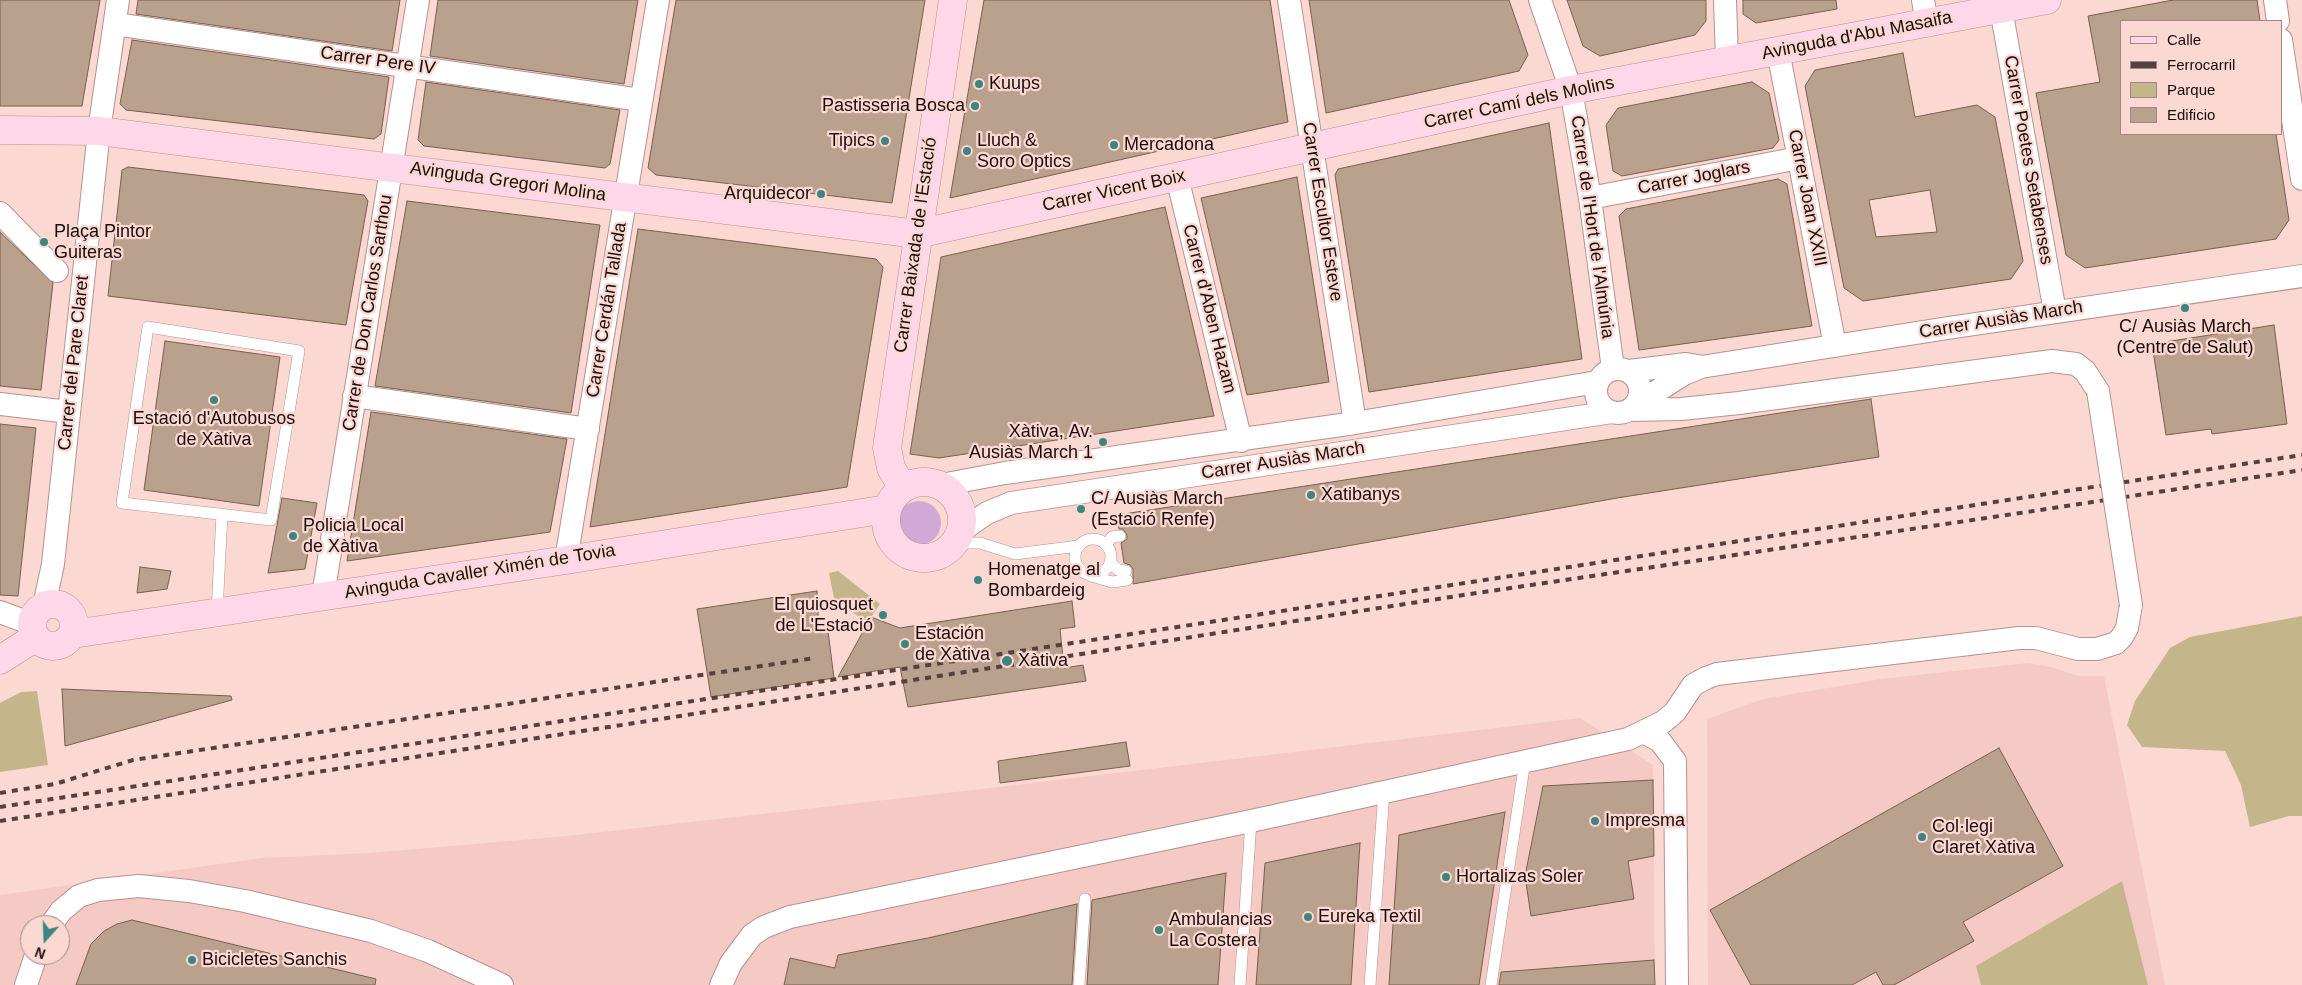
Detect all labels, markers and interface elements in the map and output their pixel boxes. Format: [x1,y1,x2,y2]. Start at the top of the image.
street label: Avinguda d'Abu Masaifa [1760,7,1954,65]
legend [2120,20,2282,135]
text: Calle [2167,31,2201,48]
street label: Carrer Pere IV [319,42,437,80]
street label: Carrer Poetes Setabenses [1999,54,2057,266]
text: Ferrocarril [2167,56,2235,73]
street label: Carrer Camí dels Molins [1422,72,1616,134]
place label: Kuups [989,73,1040,95]
marker: Kuups [973,78,985,90]
text: Parque [2167,81,2215,98]
place label: Pastisseria Bosca [822,95,965,117]
marker: Pastisseria Bosca [969,100,981,112]
text: Edificio [2167,106,2215,123]
street label: Carrer de l'Hort de l'Almúnia [1566,114,1618,340]
street label: Carrer Escultor Esteve [1297,121,1347,303]
street label: Carrer Joan XXIII [1783,128,1831,268]
place label: Tipics [829,130,875,152]
place label: Lluch & Soro Optics [977,130,1071,172]
place label: Mercadona [1124,134,1214,156]
marker: Tipics [879,135,891,147]
street label: Carrer Baixada de l'Estació [890,136,942,354]
marker: Mercadona [1108,139,1120,151]
marker: Lluch & Soro Optics [961,145,973,157]
street label: Carrer Joglars [1636,157,1752,199]
street label: Avinguda Gregori Molina [409,158,607,206]
street label: Carrer Vicent Boix [1040,165,1188,217]
place label: Arquidecor [724,183,811,205]
marker: Arquidecor [815,188,827,200]
street label: Carrer de Don Carlos Sarthou [339,193,397,433]
place label: Plaça Pintor Guiteras [54,221,151,264]
street label: Carrer Cerdán Tallada [582,221,632,399]
street label: Carrer d'Aben Hazam [1178,222,1240,396]
marker: Plaça Pintor Guiteras [38,236,50,248]
street label: Carrer del Pare Claret [54,274,94,452]
street label: Carrer Ausiàs March [1918,296,2084,344]
marker: C/ Ausiàs March (Centre de Salut) [2179,302,2191,314]
place label: C/ Ausiàs March (Centre de Salut) [2116,316,2254,358]
marker: Estació d'Autobusos de Xàtiva [208,394,220,406]
place label: Estació d'Autobusos de Xàtiva [133,408,295,450]
place label: Xàtiva, Av. Ausiàs March 1 [969,421,1093,464]
marker: Xàtiva, Av. Ausiàs March 1 [1097,436,1109,448]
street label: Carrer Ausiàs March [1200,437,1366,485]
place label: Xatibanys [1321,484,1400,506]
place label: C/ Ausiàs March (Estació Renfe) [1091,488,1223,530]
marker: Xatibanys [1305,489,1317,501]
marker: C/ Ausiàs March (Estació Renfe) [1075,503,1087,515]
place label: Policia Local de Xàtiva [303,515,404,558]
marker: Policia Local de Xàtiva [287,530,299,542]
street label: Avinguda Cavaller Ximén de Tovia [343,540,617,604]
place label: Homenatge al Bombardeig [988,559,1100,602]
marker: Homenatge al Bombardeig [972,574,984,586]
place label: El quiosquet de L'Estació [774,594,873,636]
marker: El quiosquet de L'Estació [877,609,889,621]
place label: Estación de Xàtiva [915,623,990,666]
marker: Estación de Xàtiva [899,638,911,650]
place label: Xàtiva [1018,650,1068,672]
marker: Xàtiva [1000,654,1014,668]
place label: Impresma [1605,810,1685,832]
marker: Impresma [1589,815,1601,827]
place label: Col·legi Claret Xàtiva [1932,816,2035,859]
marker: Col·legi Claret Xàtiva [1916,831,1928,843]
place label: Hortalizas Soler [1456,866,1583,888]
marker: Hortalizas Soler [1440,871,1452,883]
place label: Eureka Textil [1318,906,1421,928]
place label: Ambulancias La Costera [1169,909,1272,952]
marker: Eureka Textil [1302,911,1314,923]
north arrow [20,915,70,965]
marker: Ambulancias La Costera [1153,924,1165,936]
text: N [33,944,48,962]
place label: Bicicletes Sanchis [202,949,347,971]
marker: Bicicletes Sanchis [186,954,198,966]

